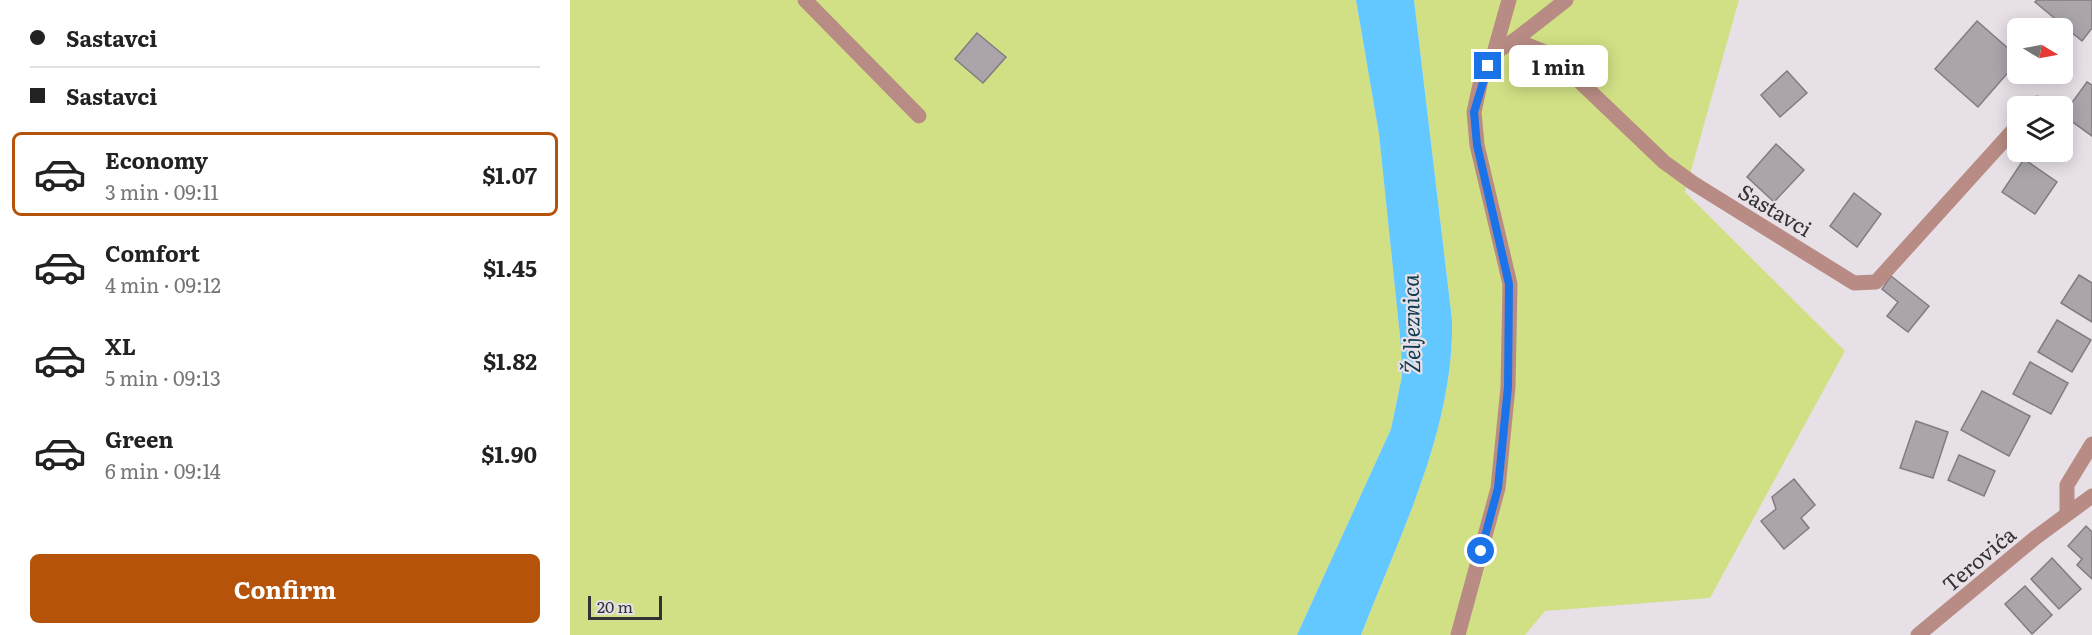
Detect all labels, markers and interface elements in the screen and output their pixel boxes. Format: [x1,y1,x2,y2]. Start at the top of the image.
north arrow [2007,18,2073,84]
map controls [2007,18,2073,162]
text: Sastavci [66,21,157,54]
callout: 1 min [1509,45,1608,87]
text: 1 min [1532,51,1585,81]
route end [1474,52,1501,79]
text: Sastavci [66,79,157,112]
button: layers [2007,96,2073,162]
text: Economy [105,143,208,176]
icon: car [33,147,87,201]
text: $1.07 [482,158,537,191]
street label: Sastavci [1733,175,1819,243]
text: 3 min · 09:11 [105,176,219,206]
text: Comfort [105,236,200,269]
icon: car [33,240,87,294]
text: $1.45 [483,251,537,284]
text: 4 min · 09:12 [105,269,221,299]
water label: Željeznica [1393,274,1427,374]
text: XL [105,329,136,362]
icon: car [33,333,87,387]
text: $1.82 [483,344,537,377]
text: 5 min · 09:13 [105,362,221,392]
text: Green [105,422,174,455]
icon: car [33,426,87,480]
text: $1.90 [481,437,537,470]
text: 6 min · 09:14 [105,455,221,485]
street label: Terovića [1934,518,2022,598]
route start [1467,537,1494,564]
button: Confirm [30,554,540,623]
scale bar [588,593,662,620]
text: 20 m [597,594,633,618]

